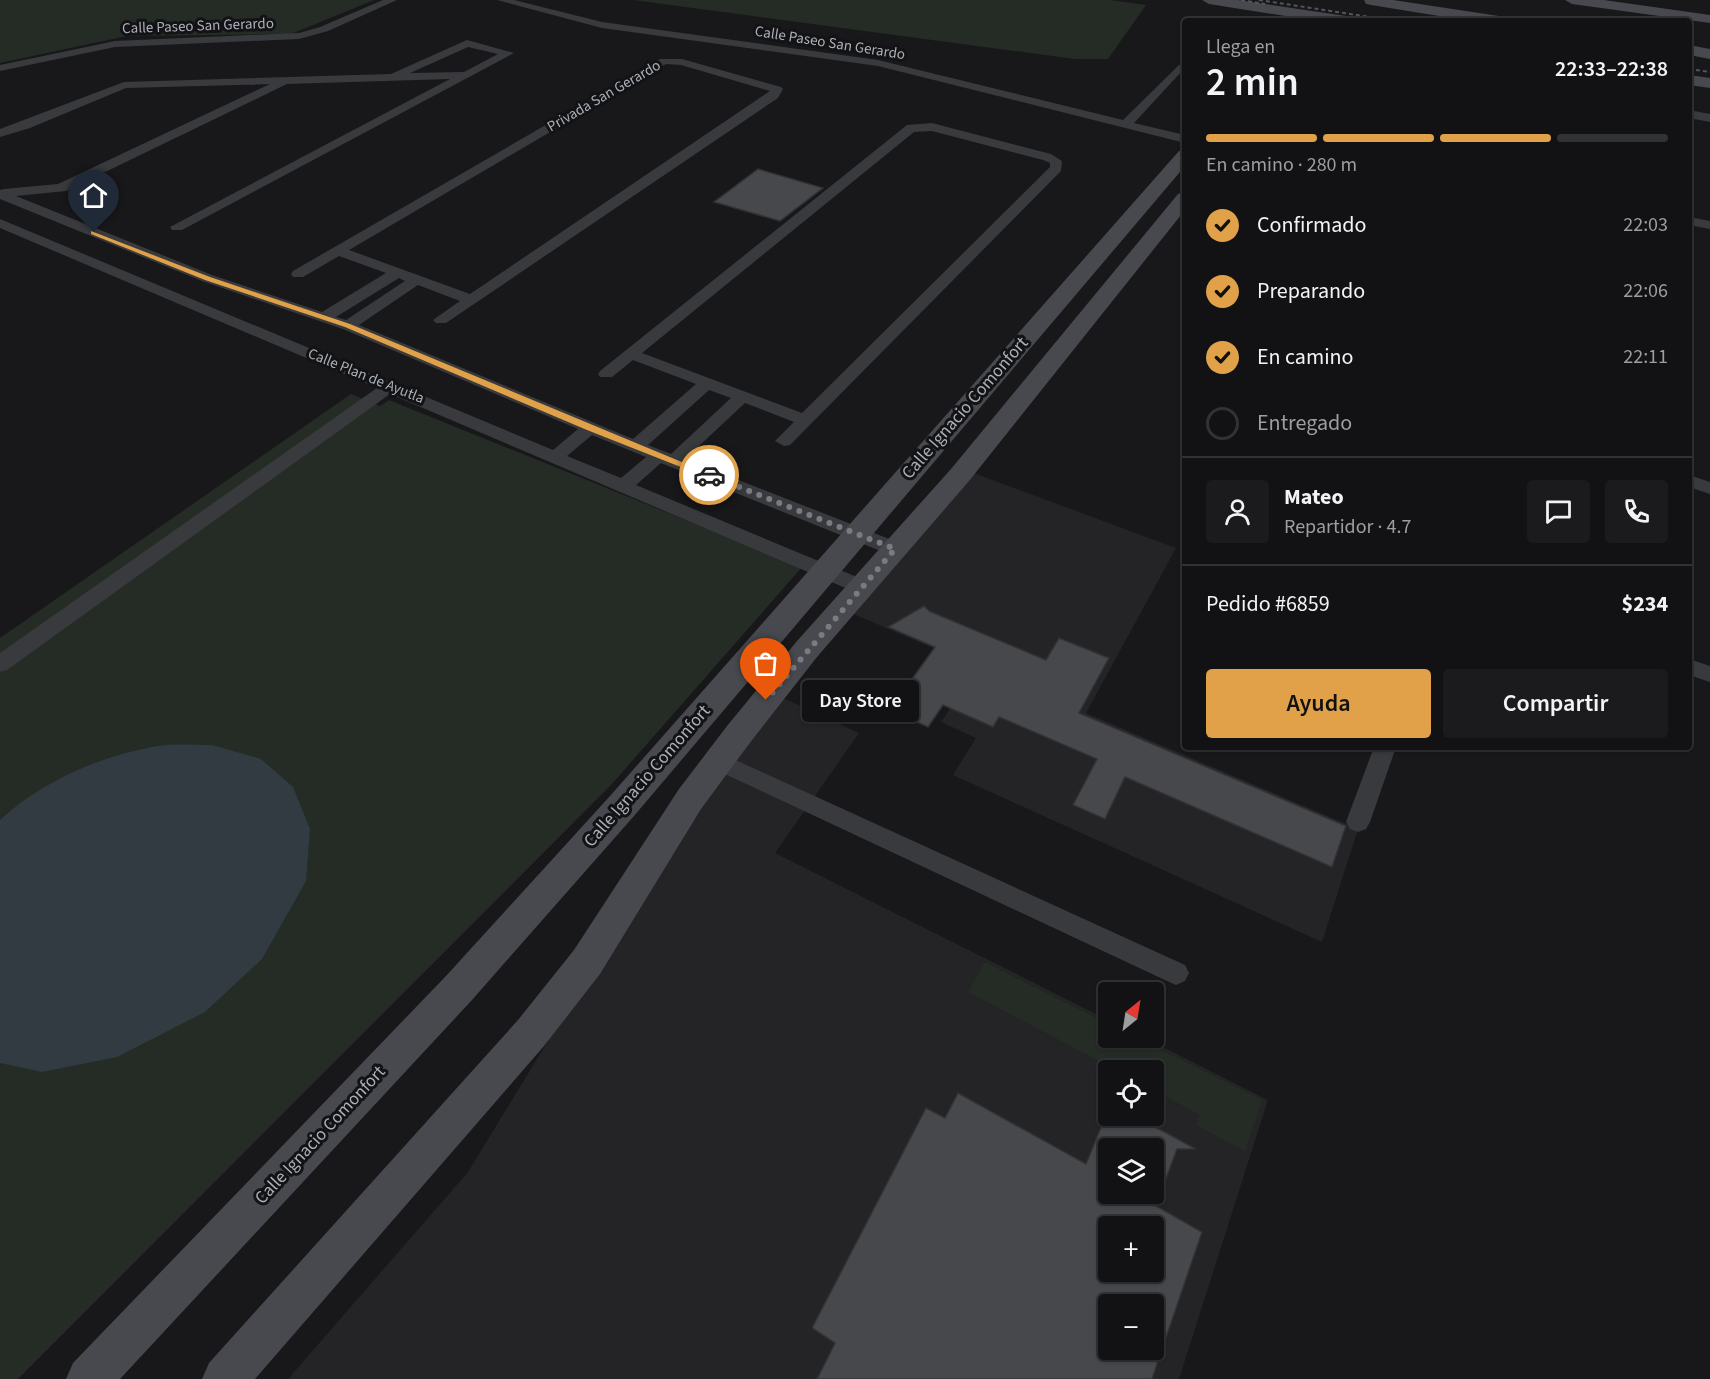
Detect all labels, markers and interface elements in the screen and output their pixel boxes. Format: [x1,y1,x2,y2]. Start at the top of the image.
street label: Calle Paseo San Gerardo [122,13,274,39]
street label: Calle Paseo San Gerardo [753,21,907,65]
text: Llega en [1206,33,1275,61]
text: 22:33–22:38 [1555,53,1668,85]
street label: Privada San Gerardo [543,55,665,137]
text: 2 min [1206,55,1299,111]
text: En camino · 280 m [1206,151,1357,179]
pin [68,170,119,232]
icon: home [77,179,110,212]
icon: check [1206,209,1239,242]
text: Confirmado [1257,209,1366,241]
text: 22:03 [1623,211,1668,239]
icon: check [1206,275,1239,308]
text: Preparando [1257,275,1365,307]
text: 22:06 [1623,277,1668,305]
street label: Calle Ignacio Comonfort [896,331,1034,485]
icon: check [1206,341,1239,374]
text: En camino [1257,341,1354,373]
street label: Calle Plan de Ayutla [305,343,427,409]
text: 22:11 [1623,343,1668,371]
text: Entregado [1257,407,1352,439]
courier [679,445,739,505]
icon: car [693,459,726,492]
button: person [1206,480,1269,543]
button: chat [1527,480,1590,543]
button: phone [1605,480,1668,543]
text: Mateo [1284,481,1344,513]
text: Repartidor · 4.7 [1284,513,1411,541]
text: Pedido #6859 [1206,588,1330,620]
text: $234 [1622,588,1668,620]
pin [740,638,791,700]
icon: bag [749,647,782,680]
button: Ayuda [1206,669,1431,738]
button: Compartir [1443,669,1668,738]
callout: Day Store [802,679,919,721]
text: Day Store [819,687,902,715]
street label: Calle Ignacio Comonfort [578,699,716,853]
north arrow [1098,982,1164,1048]
map controls [1098,982,1164,1360]
street label: Calle Ignacio Comonfort [249,1060,391,1210]
button: locate [1098,1060,1164,1126]
button: layers [1098,1138,1164,1204]
button: + [1098,1216,1164,1282]
button: − [1098,1294,1164,1360]

